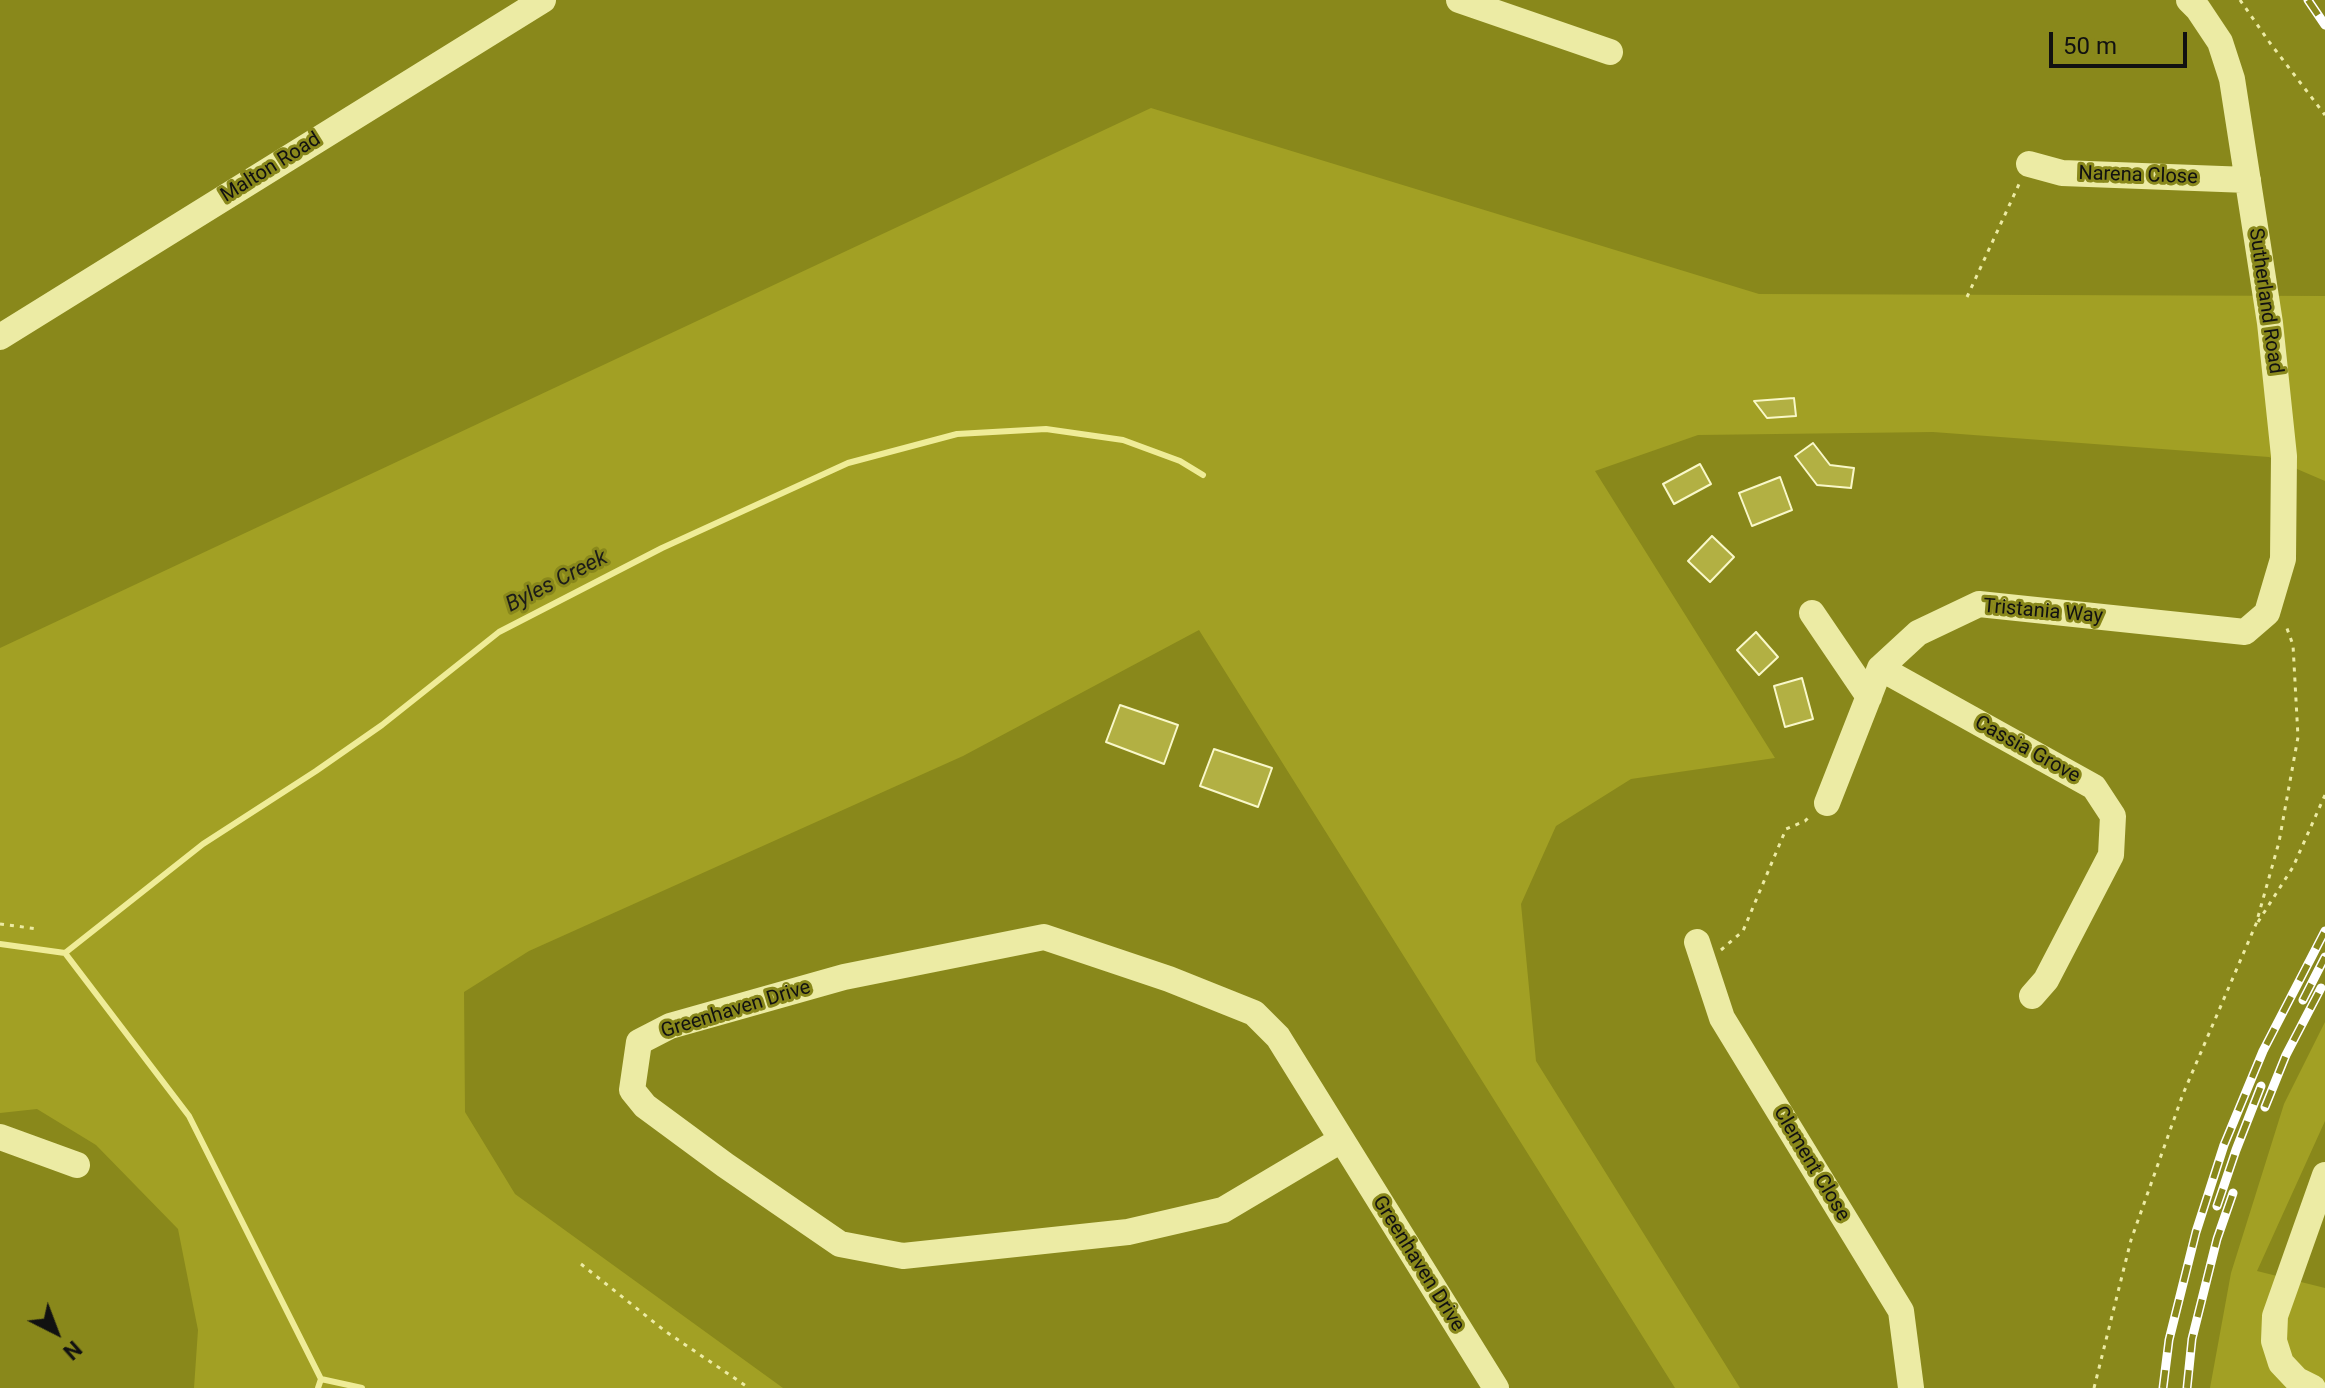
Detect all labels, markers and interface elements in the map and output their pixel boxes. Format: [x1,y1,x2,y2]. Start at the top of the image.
scale bar [2053,16,2191,66]
text: 50 m [2063,32,2117,60]
street label: Malton Road [217,128,325,208]
street label: Narena Close [2078,162,2198,190]
street label: Sutherland Road [2243,227,2287,375]
water label: Byles Creek [502,545,612,619]
street label: Tristania Way [1982,595,2104,629]
street label: Cassia Grove [1970,711,2084,789]
street label: Greenhaven Drive [658,976,814,1044]
street label: Clement Close [1767,1102,1855,1226]
street label: Greenhaven Drive [1367,1192,1469,1336]
north arrow [16,1292,96,1372]
text: N [58,1336,87,1365]

